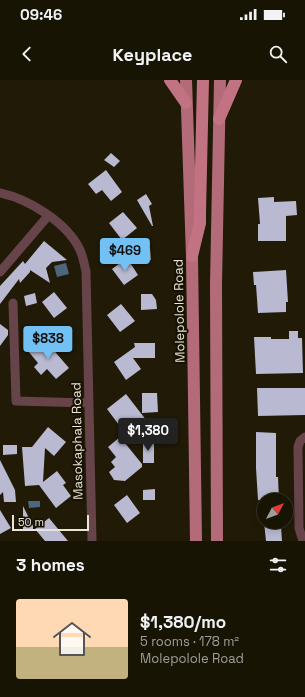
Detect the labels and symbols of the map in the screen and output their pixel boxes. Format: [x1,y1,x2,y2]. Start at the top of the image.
pin: $469 [101,238,149,272]
street label: Molepolole Road [170,259,188,363]
pin: $838 [24,326,72,360]
street label: Masokaphala Road [67,382,87,500]
pin: $1,380 [115,418,181,452]
north arrow [257,493,293,529]
scale bar [12,513,89,532]

